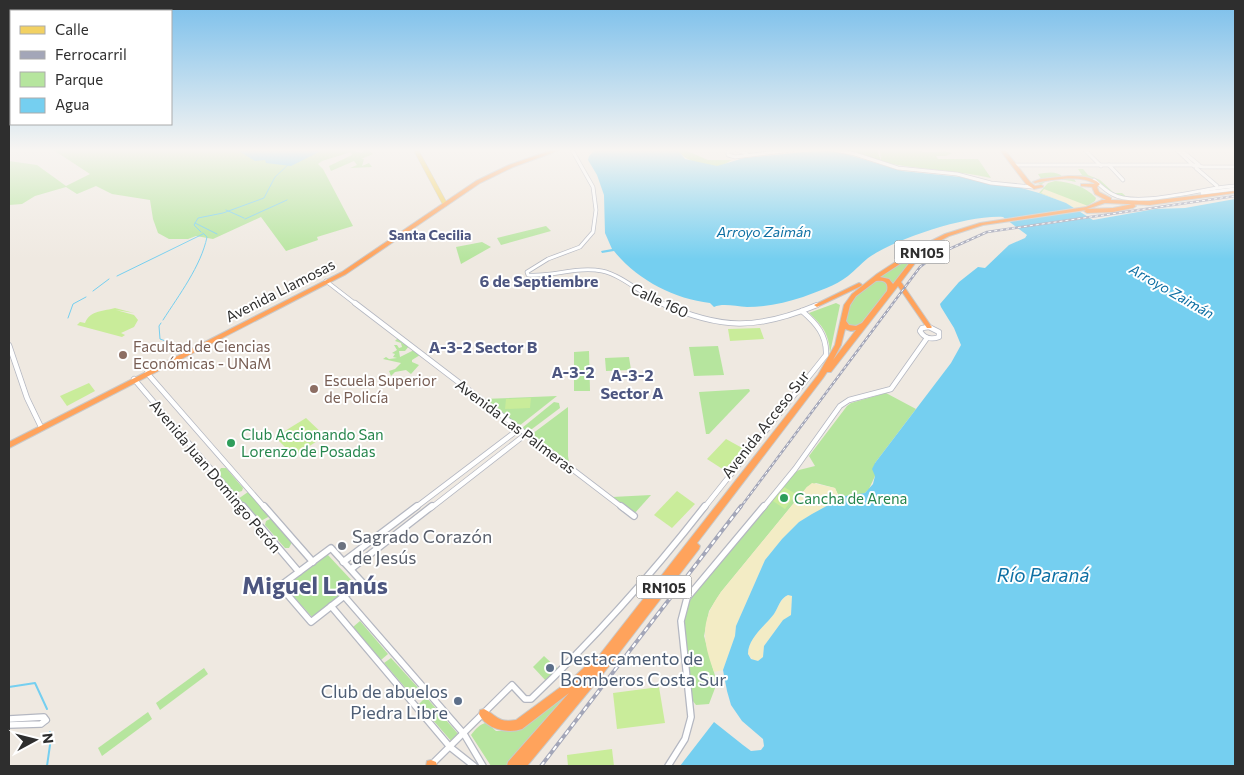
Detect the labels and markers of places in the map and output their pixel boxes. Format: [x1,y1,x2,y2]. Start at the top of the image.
place label: Facultad de Ciencias Económicas - UNaM [133,337,271,372]
marker: Facultad de Ciencias Económicas - UNaM [117,349,129,361]
place label: Escuela Superior de Policía [324,371,437,406]
marker: Escuela Superior de Policía [308,383,320,395]
place label: Club Accionando San Lorenzo de Posadas [241,425,384,460]
marker: Club Accionando San Lorenzo de Posadas [225,437,237,449]
place label: Cancha de Arena [794,489,907,507]
marker: Cancha de Arena [778,492,790,504]
place label: Sagrado Corazón de Jesús [352,525,492,568]
marker: Sagrado Corazón de Jesús [336,540,348,552]
place label: Destacamento de Bomberos Costa Sur [560,647,726,690]
marker: Destacamento de Bomberos Costa Sur [544,662,556,674]
place label: Club de abuelos Piedra Libre [321,680,448,723]
marker: Club de abuelos Piedra Libre [452,695,464,707]

